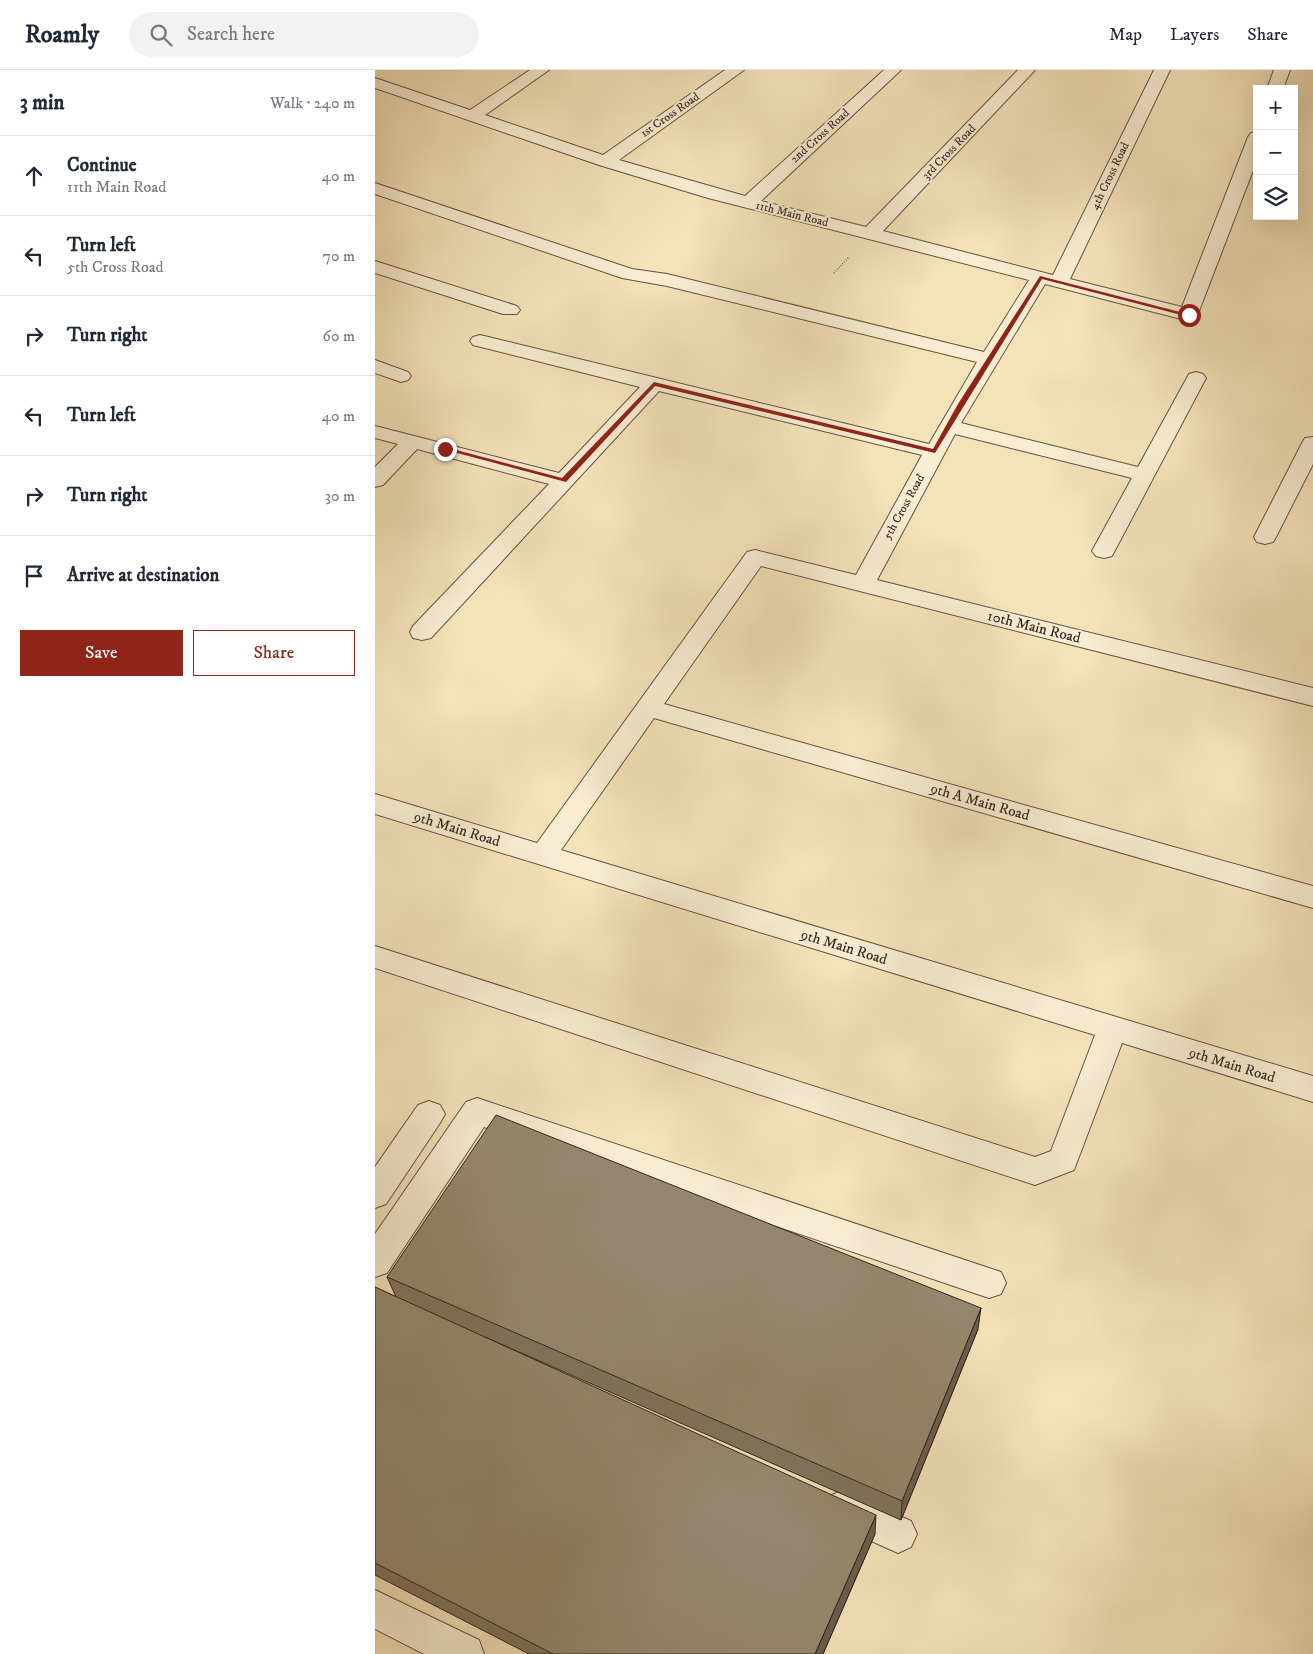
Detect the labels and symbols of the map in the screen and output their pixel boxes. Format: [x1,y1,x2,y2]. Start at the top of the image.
street label: 1st Cross Road [638,89,702,141]
street label: 2nd Cross Road [787,106,853,166]
street label: 3rd Cross Road [919,121,979,183]
street label: 4th Cross Road [1087,140,1133,212]
street label: 11th Main Road [754,198,830,230]
route start [1178,304,1201,327]
route end [434,438,457,461]
street label: 5th Cross Road [880,472,928,542]
street label: 10th Main Road [985,606,1083,648]
street label: 9th A Main Road [927,779,1032,825]
street label: 9th Main Road [411,807,503,851]
street label: 9th Main Road [798,925,890,969]
street label: 9th Main Road [1186,1043,1278,1087]

